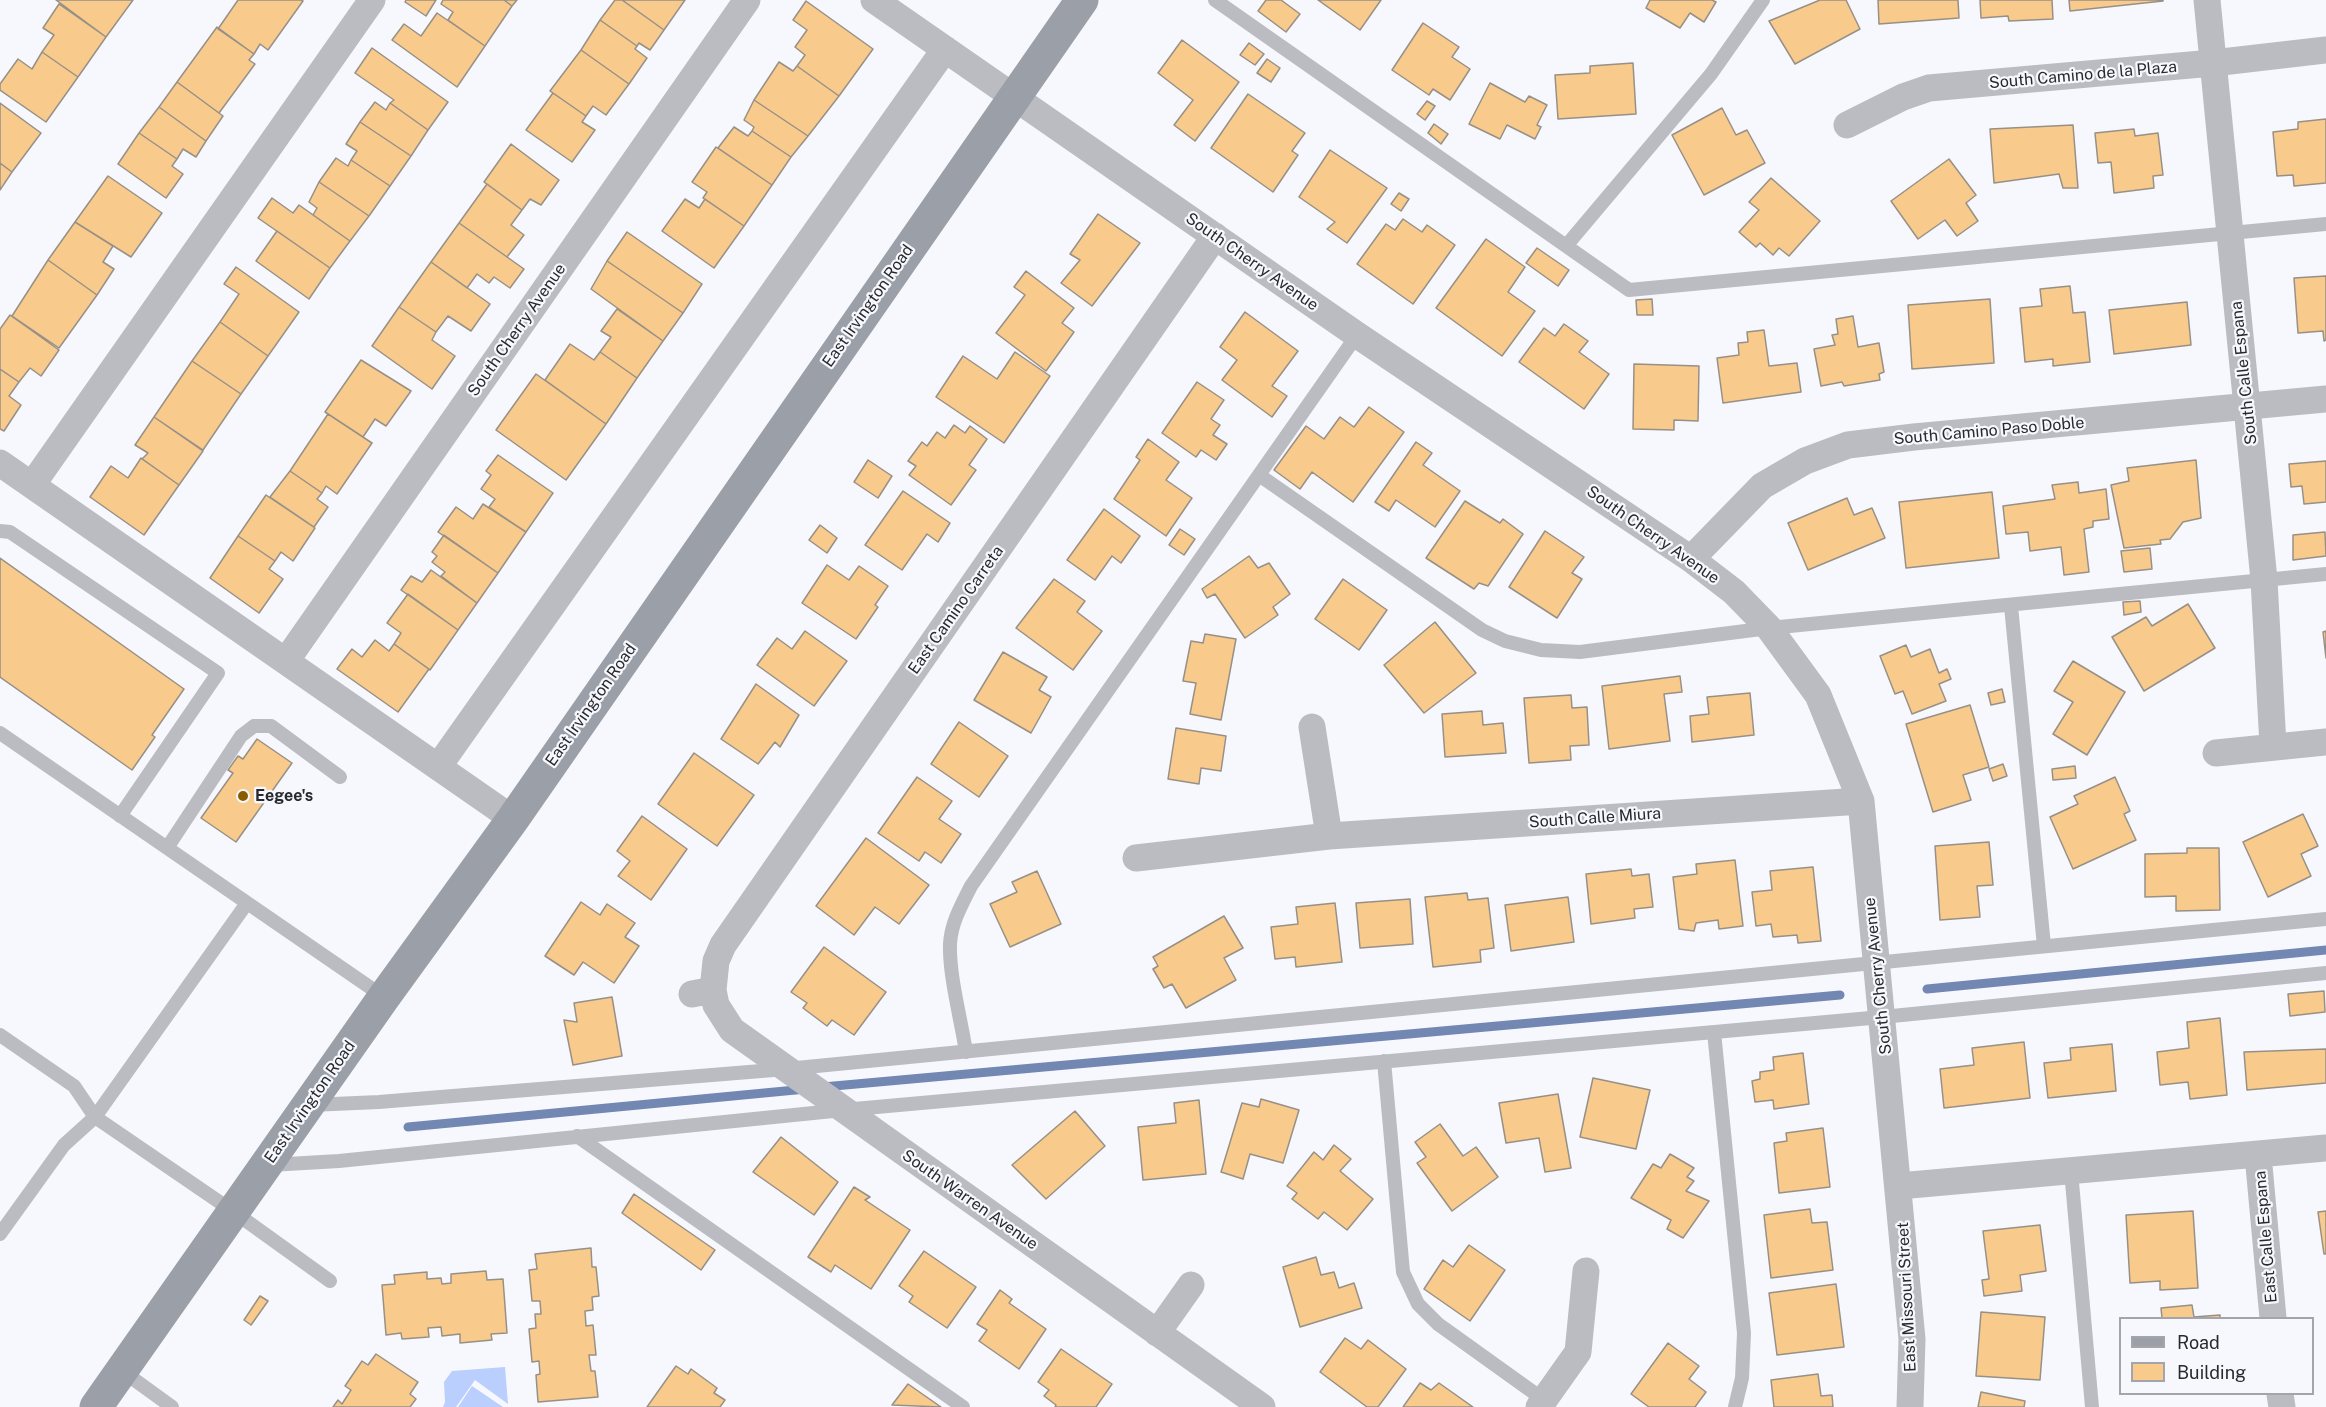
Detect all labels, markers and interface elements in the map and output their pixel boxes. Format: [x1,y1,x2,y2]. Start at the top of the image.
street label: South Camino de la Plaza [1988,57,2178,93]
street label: South Cherry Avenue [1182,209,1322,315]
street label: East Irvington Road [819,241,917,371]
street label: South Cherry Avenue [464,260,570,400]
street label: South Calle Espana [2227,300,2261,446]
street label: South Camino Paso Doble [1893,413,2085,449]
street label: South Cherry Avenue [1583,482,1723,588]
street label: East Camino Carreta [904,542,1008,678]
street label: East Irvington Road [542,640,640,770]
place label: Eegee's [255,786,313,806]
marker: Eegee's [236,789,250,803]
street label: South Calle Miura [1528,804,1662,832]
street label: South Cherry Avenue [1860,897,1896,1055]
street label: East Irvington Road [261,1037,359,1167]
street label: South Warren Avenue [898,1146,1042,1254]
street label: East Calle Espana [2251,1170,2281,1304]
street label: East Missouri Street [1893,1222,1921,1372]
legend [2119,1317,2314,1395]
text: Road [2177,1332,2220,1353]
text: Building [2177,1362,2246,1383]

